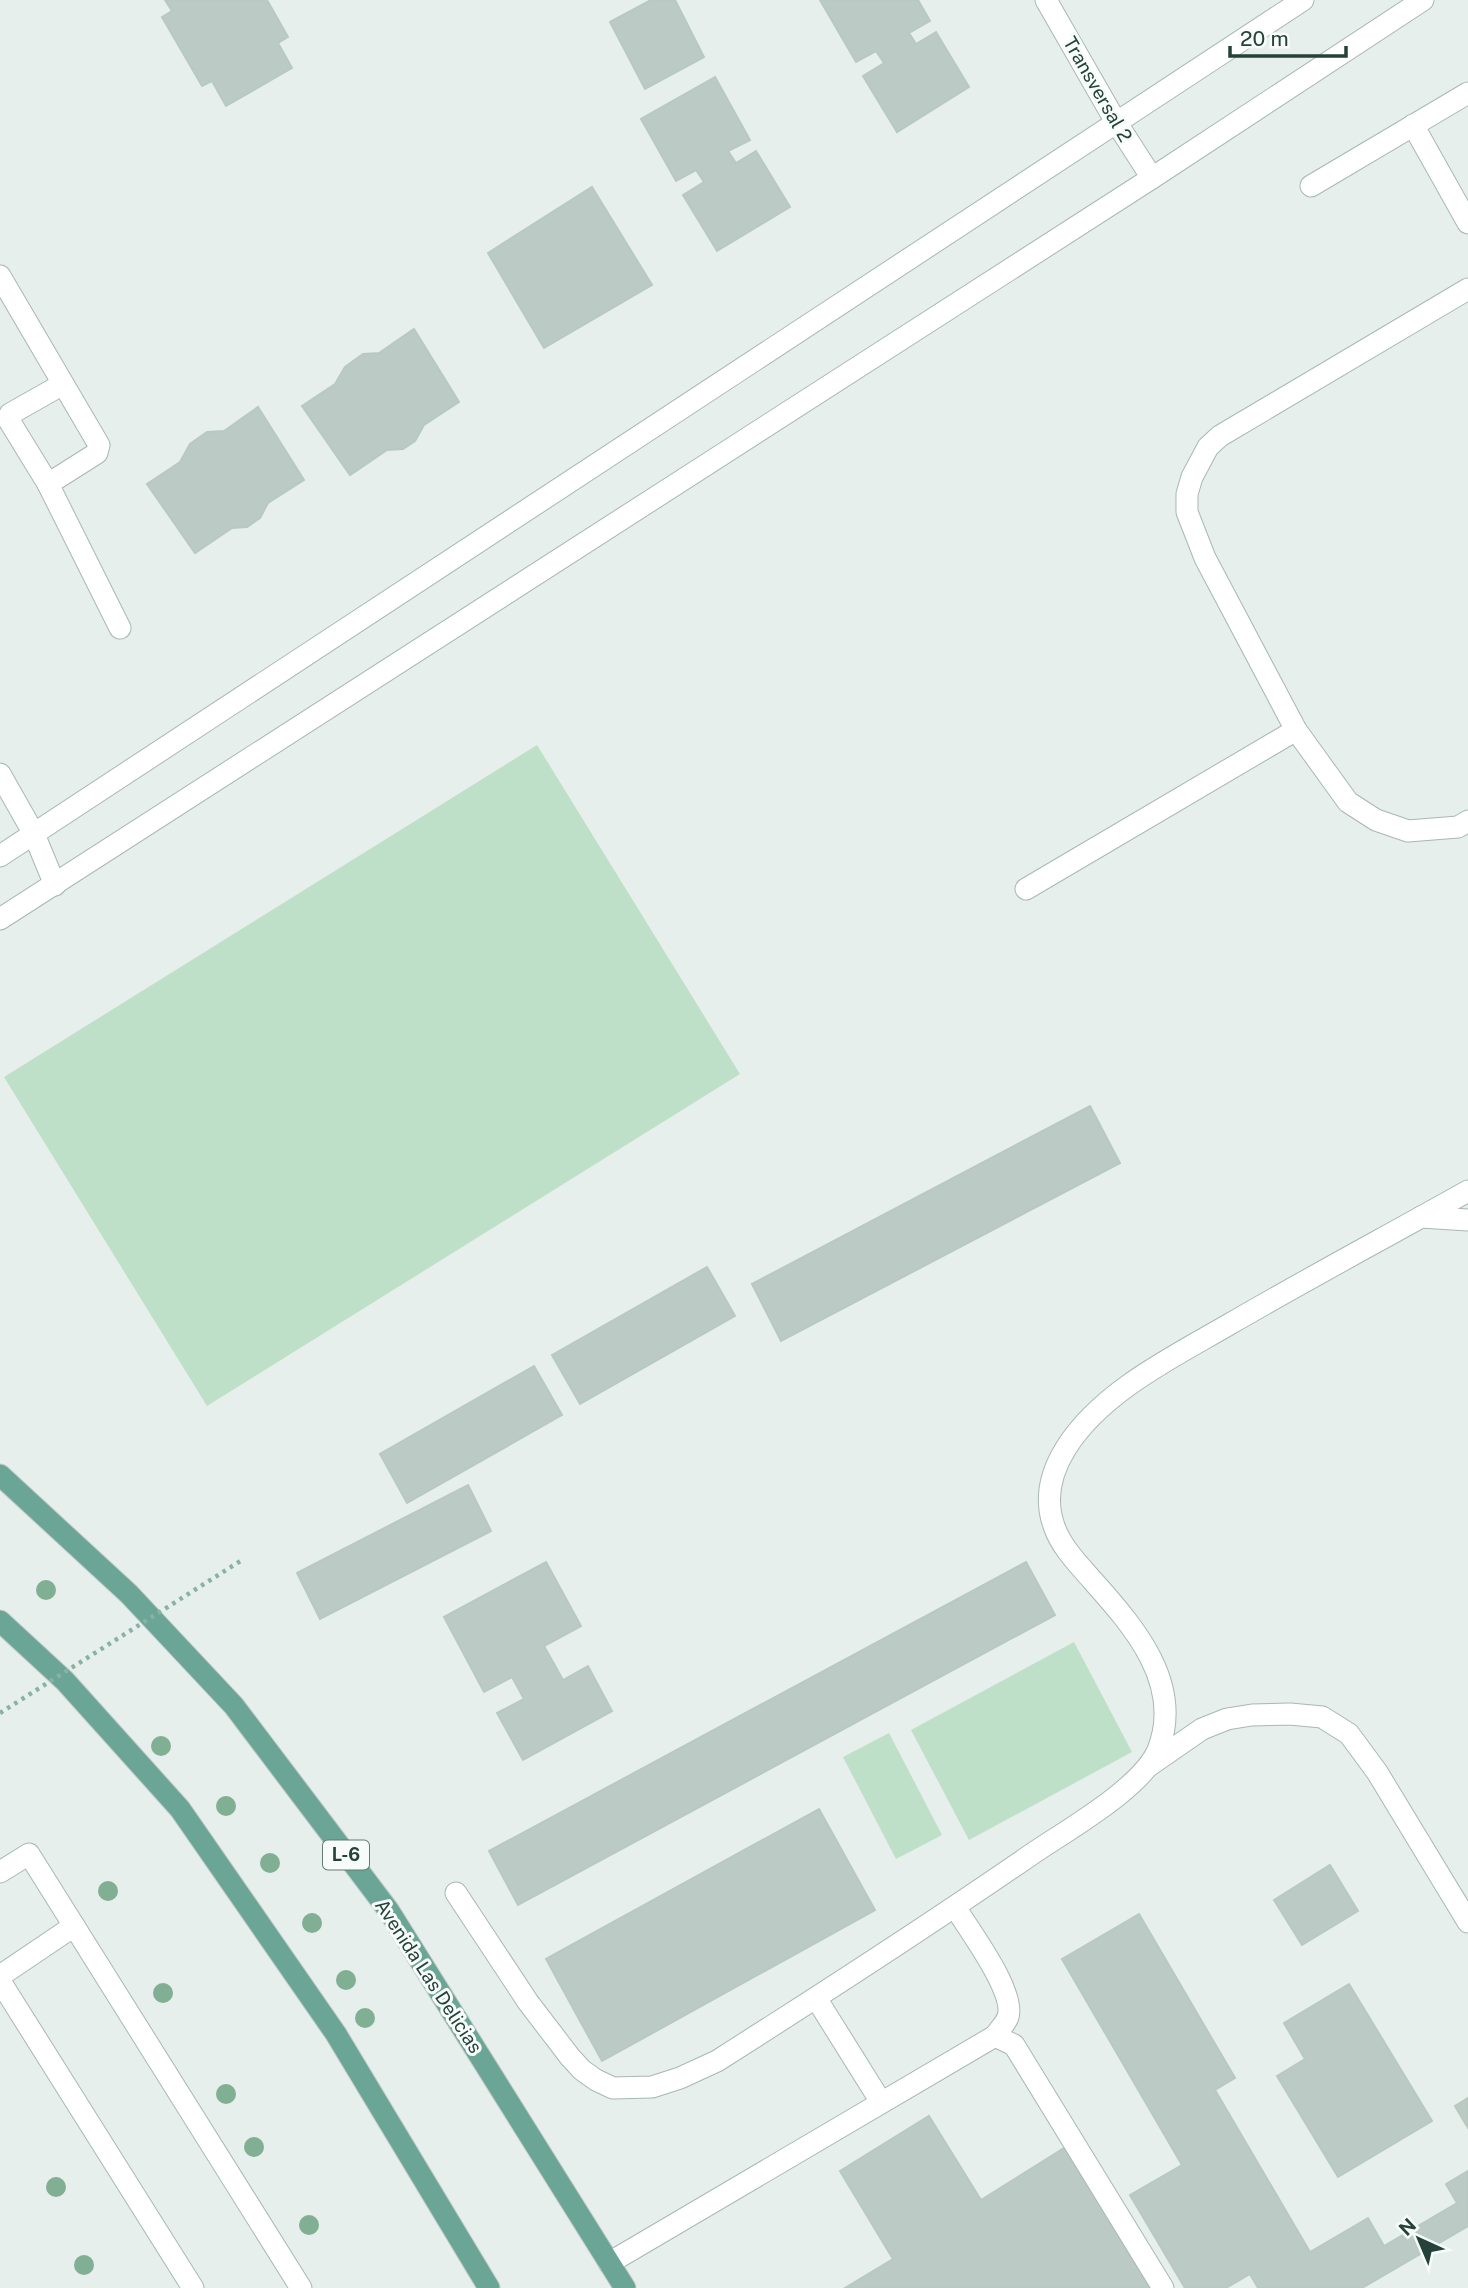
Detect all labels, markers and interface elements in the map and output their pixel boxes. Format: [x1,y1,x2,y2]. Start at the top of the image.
scale bar [1230,14,1346,58]
text: 20 m [1240,26,1289,51]
street label: Transversal 2 [1059,32,1137,146]
road number: L-6 [323,1840,369,1870]
street label: Avenida Las Delicias [371,1895,487,2057]
north arrow [1384,2204,1454,2274]
text: N [1394,2214,1420,2240]

